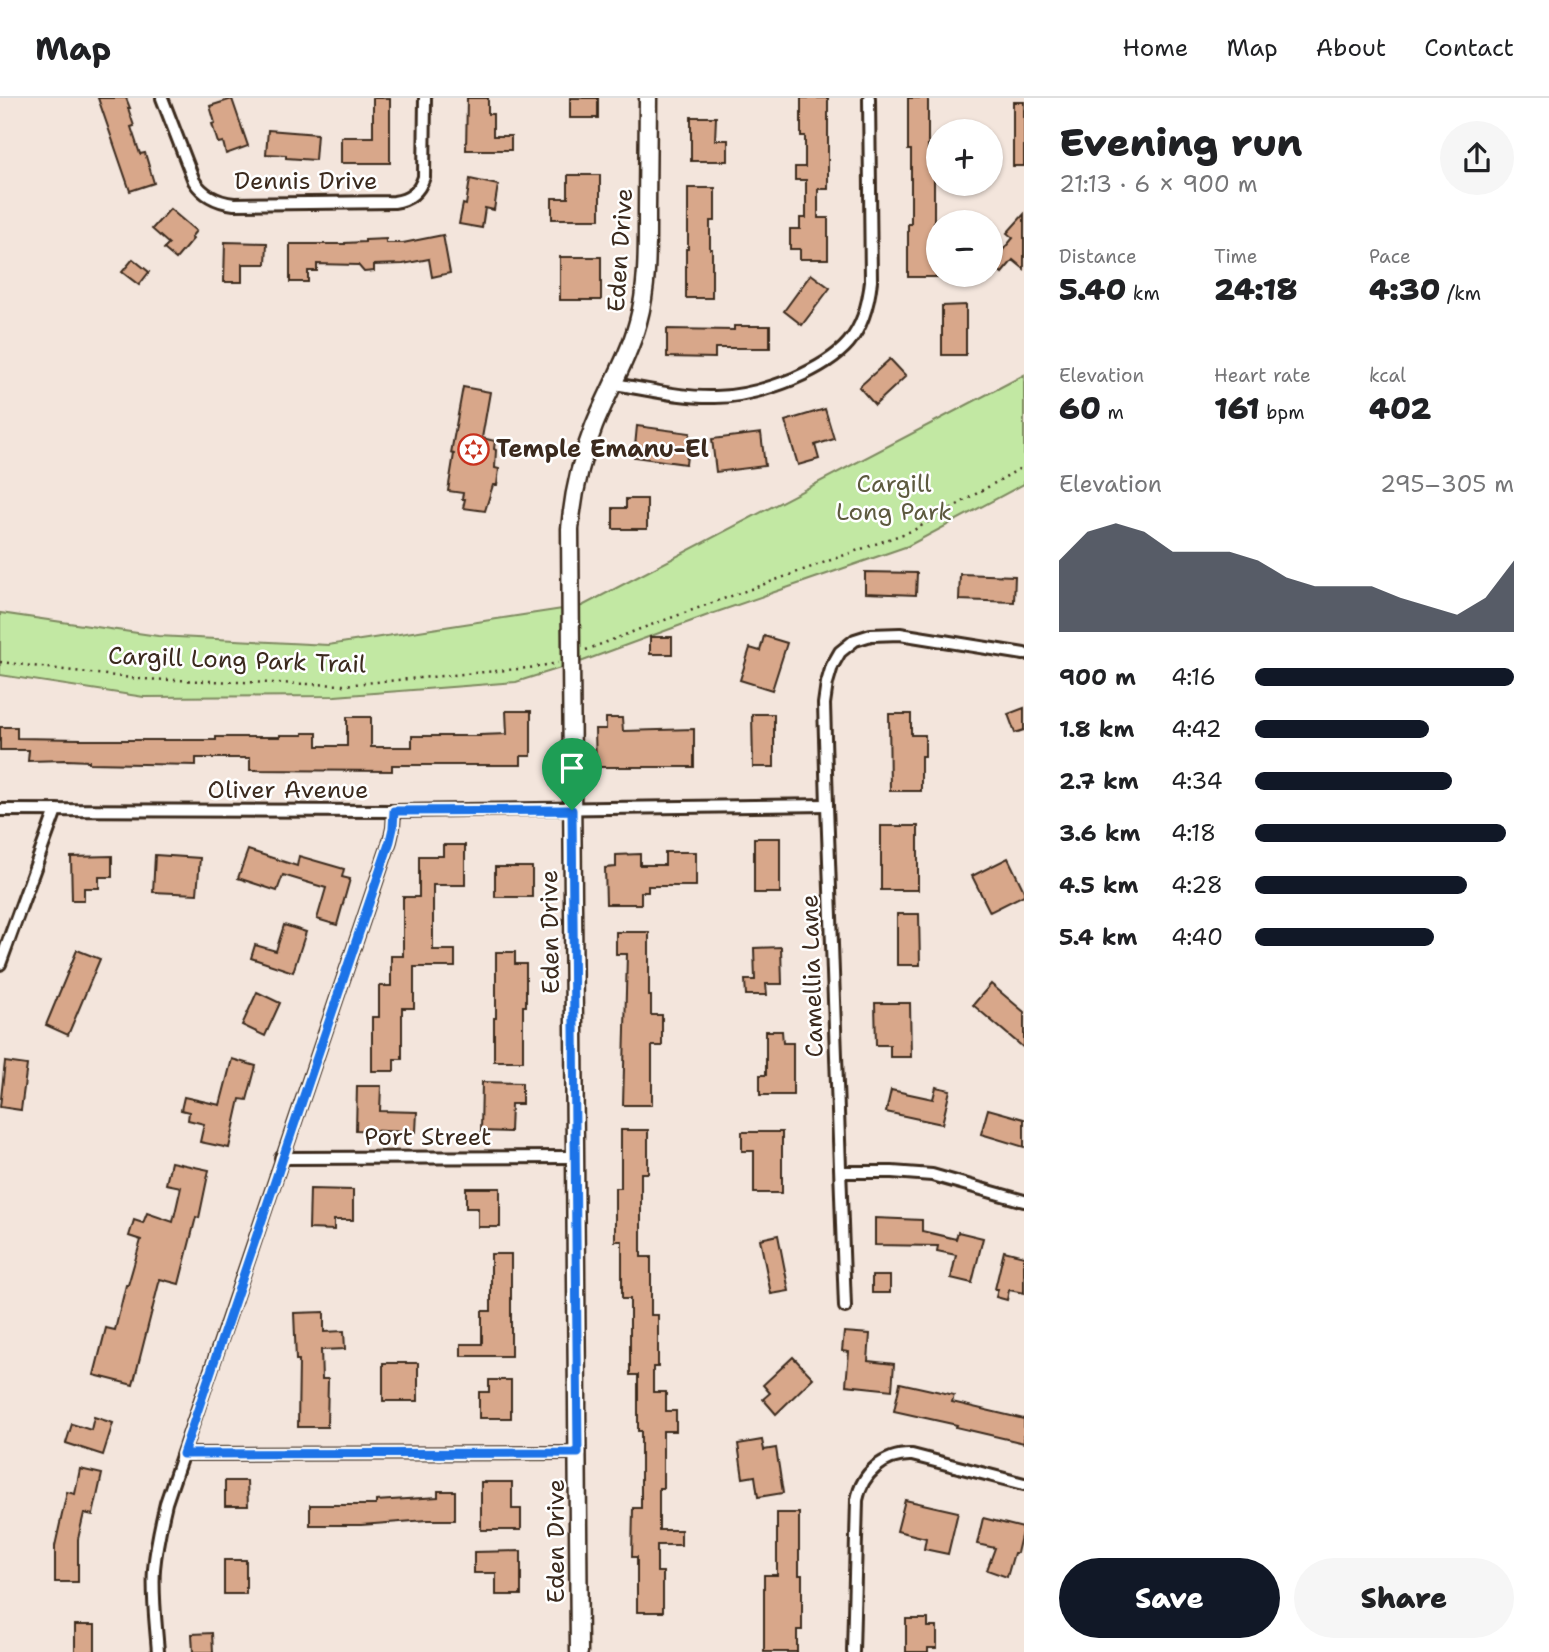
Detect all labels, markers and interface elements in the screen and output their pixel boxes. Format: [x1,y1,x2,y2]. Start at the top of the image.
text: Map [35,26,111,71]
text: Home [1122,32,1188,64]
text: Map [1226,32,1278,64]
text: About [1316,32,1386,64]
text: Contact [1424,32,1514,64]
text: Evening run [1059,117,1302,168]
map controls [926,119,1003,287]
button: + [926,119,1003,196]
button: share [1440,121,1514,195]
street label: Dennis Drive [234,165,378,197]
text: 21:13 · 6 × 900 m [1059,169,1258,199]
street label: Eden Drive [600,187,640,313]
button: − [926,210,1003,287]
text: Distance [1059,244,1137,269]
text: Time [1214,244,1258,269]
text: Pace [1369,244,1411,269]
text: 5.40 [1059,269,1126,310]
text: 24:18 [1214,269,1297,310]
text: 4:30 [1369,269,1441,310]
text: km [1126,281,1160,306]
text: /km [1441,281,1481,306]
text: Elevation [1059,363,1144,388]
text: Heart rate [1214,363,1311,388]
text: kcal [1369,363,1406,388]
text: 60 [1059,388,1101,429]
text: 161 [1214,388,1260,429]
text: 402 [1369,388,1431,429]
text: m [1101,400,1124,425]
text: bpm [1260,400,1305,425]
synagogue icon: Temple Emanu-El [456,432,490,466]
place label: Temple Emanu-El [496,433,709,465]
park label: Cargill Long Park [836,468,952,528]
text: Elevation [1059,469,1162,499]
text: 295–305 m [1380,469,1514,499]
street label: Cargill Long Park Trail [107,640,367,681]
text: 900 m [1059,662,1136,692]
text: 4:16 [1171,662,1216,692]
text: 1.8 km [1059,714,1134,744]
text: 4:42 [1171,714,1222,744]
pin [542,738,602,810]
icon: arrive [553,749,591,787]
text: 2.7 km [1059,766,1139,796]
text: 4:34 [1171,766,1223,796]
street label: Oliver Avenue [208,774,369,806]
text: 3.6 km [1059,818,1140,848]
text: 4:18 [1171,818,1216,848]
street label: Eden Drive [533,870,567,994]
text: 4.5 km [1059,870,1139,900]
text: 4:28 [1171,870,1223,900]
street label: Camellia Lane [793,894,831,1058]
text: 5.4 km [1059,922,1137,952]
text: 4:40 [1171,922,1223,952]
street label: Port Street [364,1121,492,1153]
street label: Eden Drive [540,1479,572,1603]
button: Save [1059,1558,1280,1638]
button: Share [1294,1558,1514,1638]

